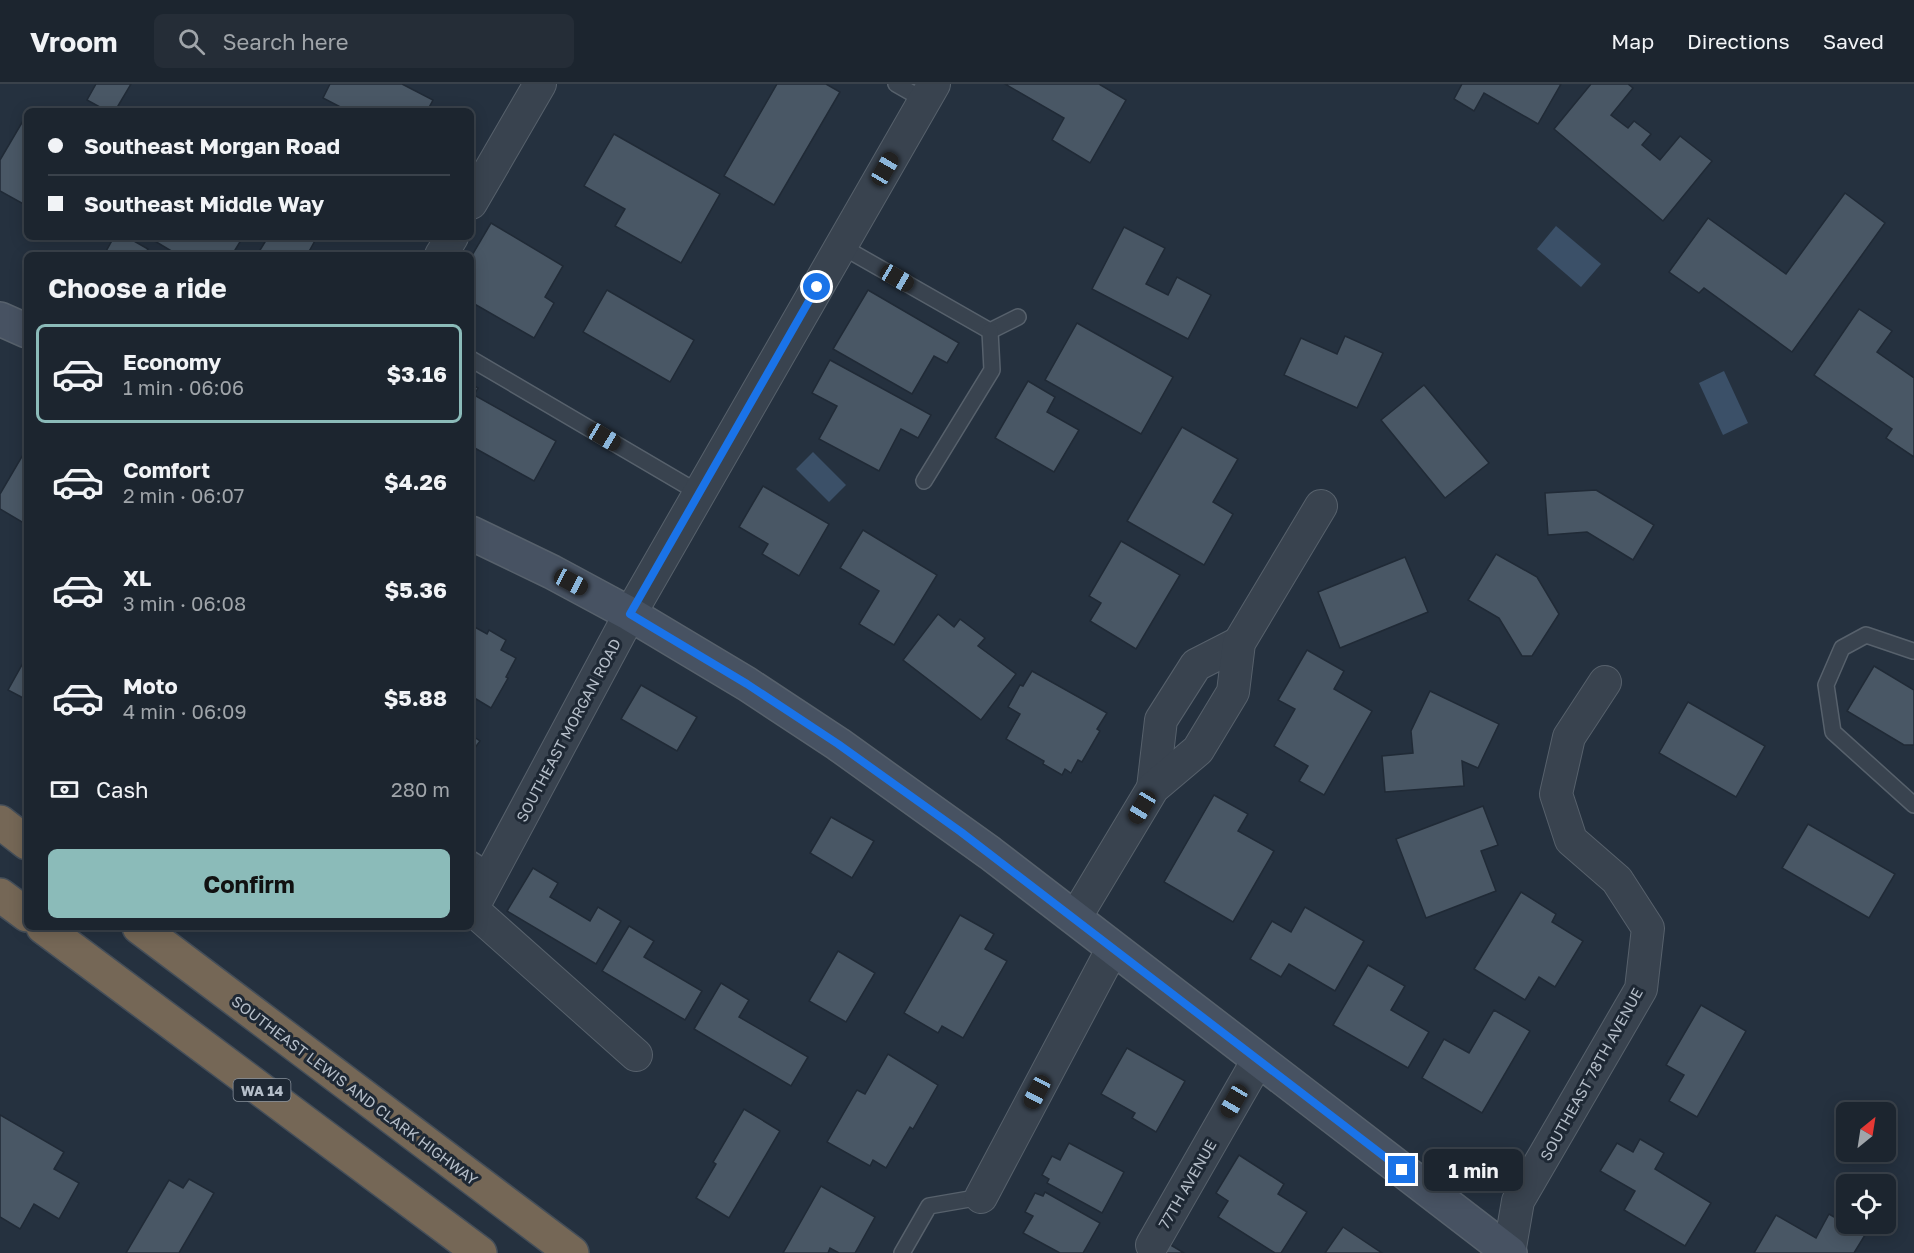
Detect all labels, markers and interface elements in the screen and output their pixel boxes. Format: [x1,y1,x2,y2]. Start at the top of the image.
search box [154,14,574,68]
text: Vroom [30,25,118,58]
icon: search [175,25,208,58]
text: Search here [223,28,349,55]
text: Map [1611,28,1654,54]
text: Directions [1687,28,1790,54]
text: Saved [1823,28,1884,54]
text: Southeast Morgan Road [84,132,340,159]
car [868,149,902,189]
text: Southeast Middle Way [84,190,324,217]
car [877,261,917,295]
text: Choose a ride [48,272,227,304]
route start [803,273,830,300]
icon: car [51,347,105,401]
text: Economy [123,348,221,375]
text: $3.16 [386,360,447,387]
text: 1 min · 06:06 [123,375,244,399]
car [584,420,624,454]
icon: car [51,455,105,509]
text: Comfort [123,456,210,483]
text: $4.26 [384,468,447,495]
text: 2 min · 06:07 [123,483,244,507]
icon: car [51,563,105,617]
text: XL [123,564,151,591]
car [551,566,591,598]
text: $5.36 [384,576,447,603]
text: 3 min · 06:08 [123,591,246,615]
street label: SOUTHEAST MORGAN ROAD [512,635,624,825]
icon: car [51,671,105,725]
text: Moto [123,672,178,699]
text: $5.88 [384,684,447,711]
text: 4 min · 06:09 [123,699,247,723]
icon: cash [48,773,81,806]
text: Cash [96,776,149,803]
text: 280 m [391,777,450,801]
car [1125,787,1159,827]
button: Confirm [48,849,450,918]
street label: SOUTHEAST 78TH AVENUE [1536,984,1646,1164]
street label: SOUTHEAST LEWIS AND CLARK HIGHWAY [229,992,482,1189]
car [1021,1072,1053,1112]
road number: WA 14 [234,1079,290,1101]
car [1217,1081,1251,1121]
north arrow [1836,1102,1896,1162]
map controls [1836,1102,1896,1234]
street label: 77TH AVENUE [1154,1136,1220,1232]
callout: 1 min [1423,1149,1522,1191]
route end [1388,1156,1415,1183]
text: 1 min [1448,1158,1499,1182]
button: locate [1836,1174,1896,1234]

